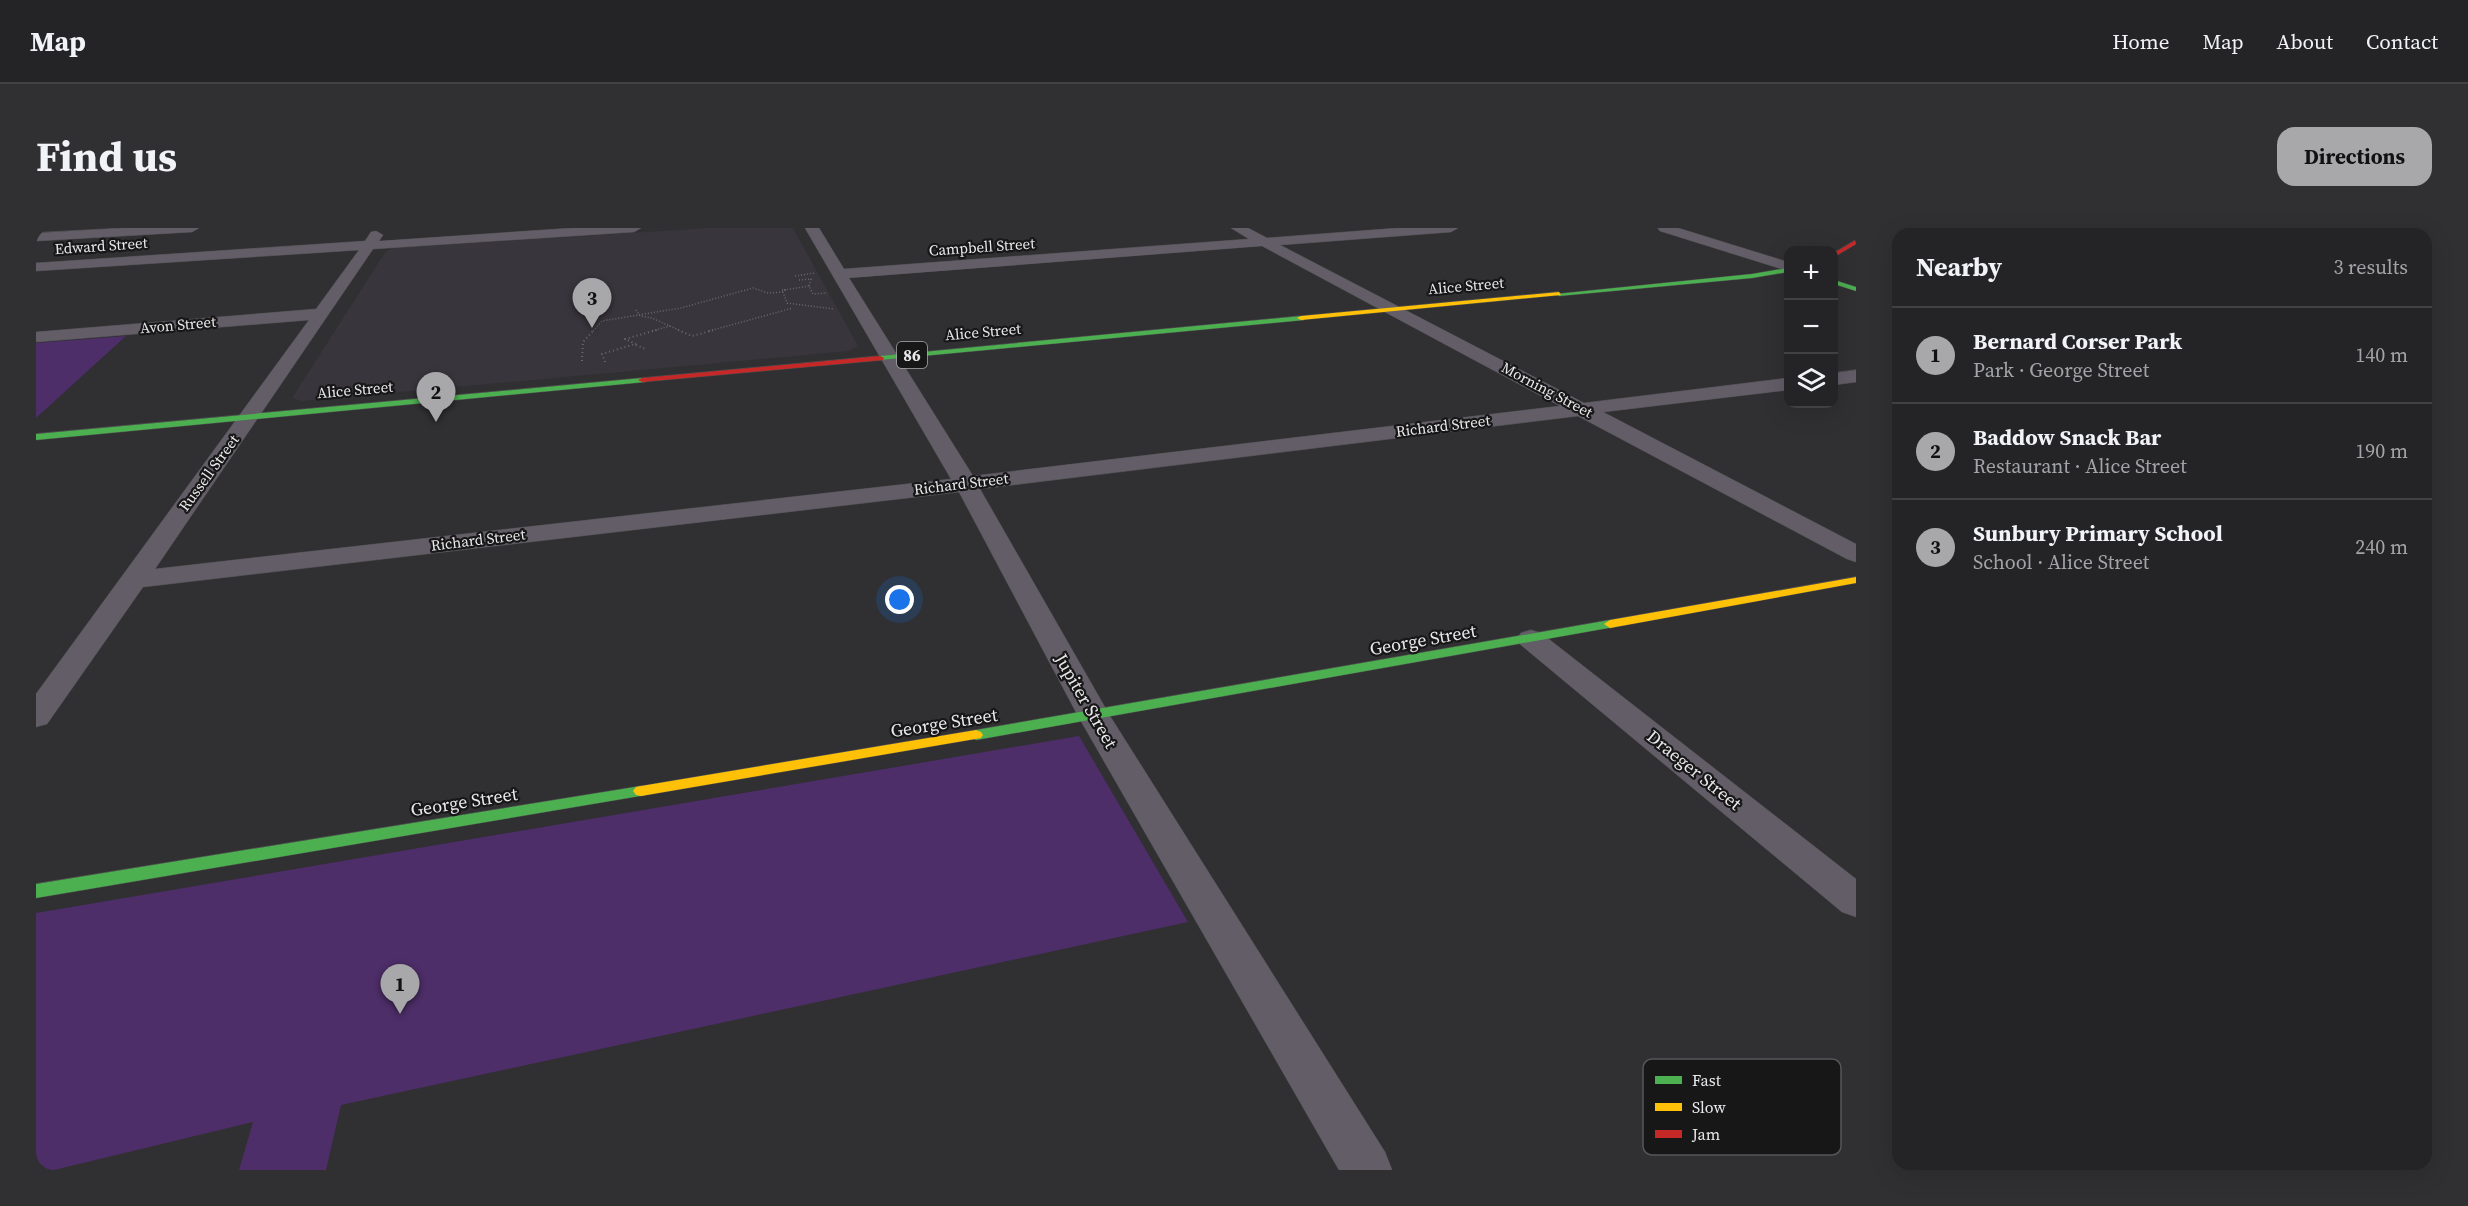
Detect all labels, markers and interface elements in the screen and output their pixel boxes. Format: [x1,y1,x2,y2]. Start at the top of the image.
text: Map [30,22,86,60]
text: Home [2112,27,2170,56]
text: Map [2203,27,2244,56]
text: About [2277,27,2333,56]
text: Contact [2366,27,2438,56]
text: Find us [36,127,177,185]
button: Directions [2277,127,2432,186]
street label: Edward Street [54,232,148,259]
street label: Campbell Street [928,232,1036,261]
map controls [1784,246,1838,408]
button: + [1784,246,1838,300]
text: Nearby [1916,249,2002,285]
text: 3 results [2333,253,2408,281]
street label: Alice Street [1427,272,1505,299]
pin: 3 [572,279,612,328]
button: − [1784,300,1838,354]
street label: Avon Street [139,311,217,338]
street label: Alice Street [944,318,1022,345]
text: Bernard Corser Park [1973,326,2182,356]
text: 1 [1930,341,1941,369]
text: 140 m [2355,341,2408,369]
road number: 86 [897,342,927,368]
button: layers [1784,354,1838,408]
text: Park · George Street [1973,356,2149,384]
street label: Morning Street [1498,357,1597,422]
pin: 2 [416,372,456,422]
street label: Alice Street [316,376,394,403]
street label: Richard Street [1395,409,1491,442]
text: Baddow Snack Bar [1973,422,2161,452]
street label: Russell Street [174,430,244,515]
text: 2 [1930,437,1941,465]
text: 190 m [2355,437,2408,465]
text: Restaurant · Alice Street [1973,452,2187,480]
street label: Richard Street [913,467,1009,500]
text: Sunbury Primary School [1973,518,2223,548]
street label: Richard Street [430,523,526,556]
text: 3 [1930,533,1941,561]
text: 240 m [2355,533,2408,561]
text: School · Alice Street [1973,548,2149,576]
your location [885,585,914,614]
street label: George Street [1368,618,1478,661]
street label: Jupiter Street [1049,648,1124,753]
street label: George Street [889,702,999,743]
street label: Draeger Street [1642,724,1747,816]
street label: George Street [409,781,519,822]
pin: 1 [380,964,420,1014]
legend [1643,1059,1841,1155]
text: Fast [1692,1069,1722,1091]
text: Slow [1692,1096,1727,1118]
text: Jam [1691,1123,1720,1145]

